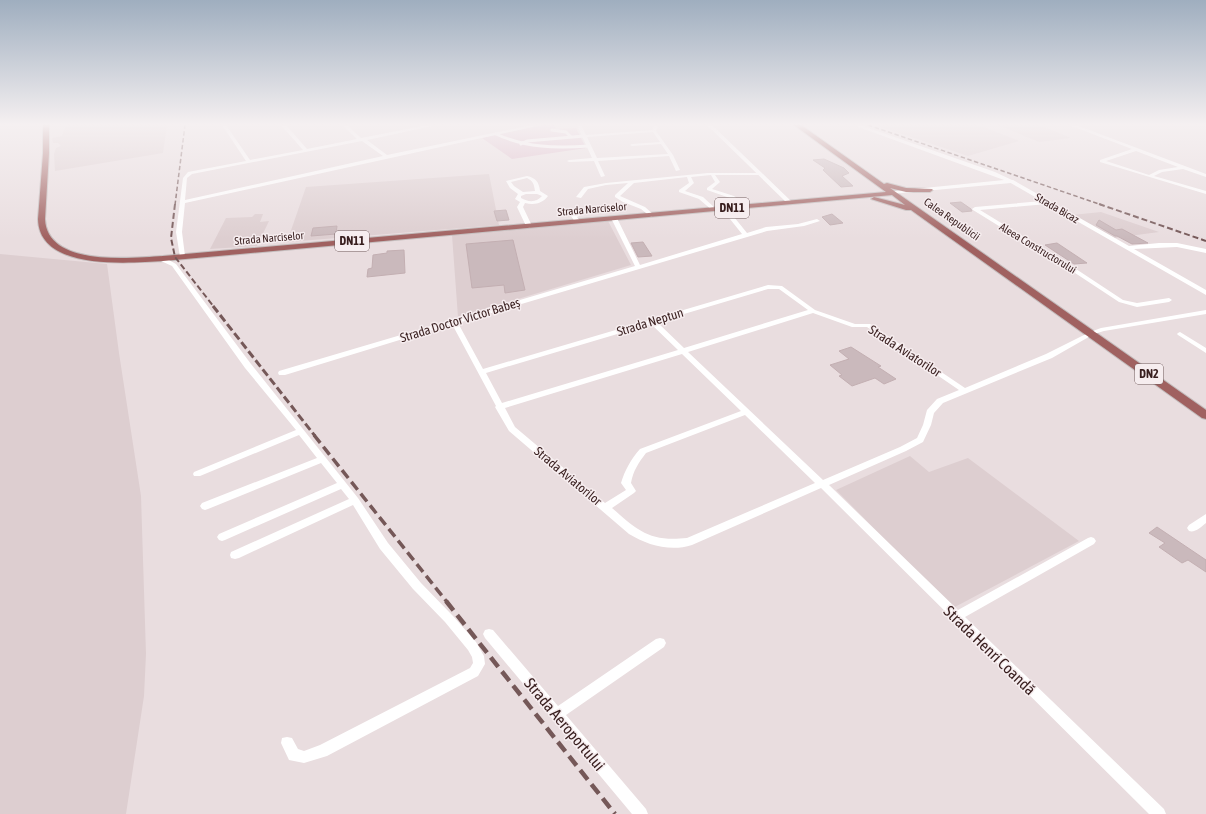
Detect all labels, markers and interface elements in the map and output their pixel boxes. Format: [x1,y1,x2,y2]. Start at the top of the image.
street label: Strada Bicaz [1033,191,1081,225]
street label: Calea Republicii [922,195,982,243]
road number: DN11 [715,198,749,218]
street label: Strada Narciselor [557,200,628,218]
street label: Aleea Constructorului [997,220,1079,276]
street label: Strada Narciselor [234,229,305,247]
road number: DN11 [335,231,369,251]
street label: Strada Doctor Victor Babeș [398,294,522,345]
street label: Strada Neptun [615,305,685,339]
street label: Strada Aviatorilor [866,322,944,380]
road number: DN2 [1135,364,1163,384]
street label: Strada Aviatorilor [531,443,605,509]
street label: Strada Henri Coandă [940,602,1040,698]
street label: Strada Aeroportului [520,674,609,775]

